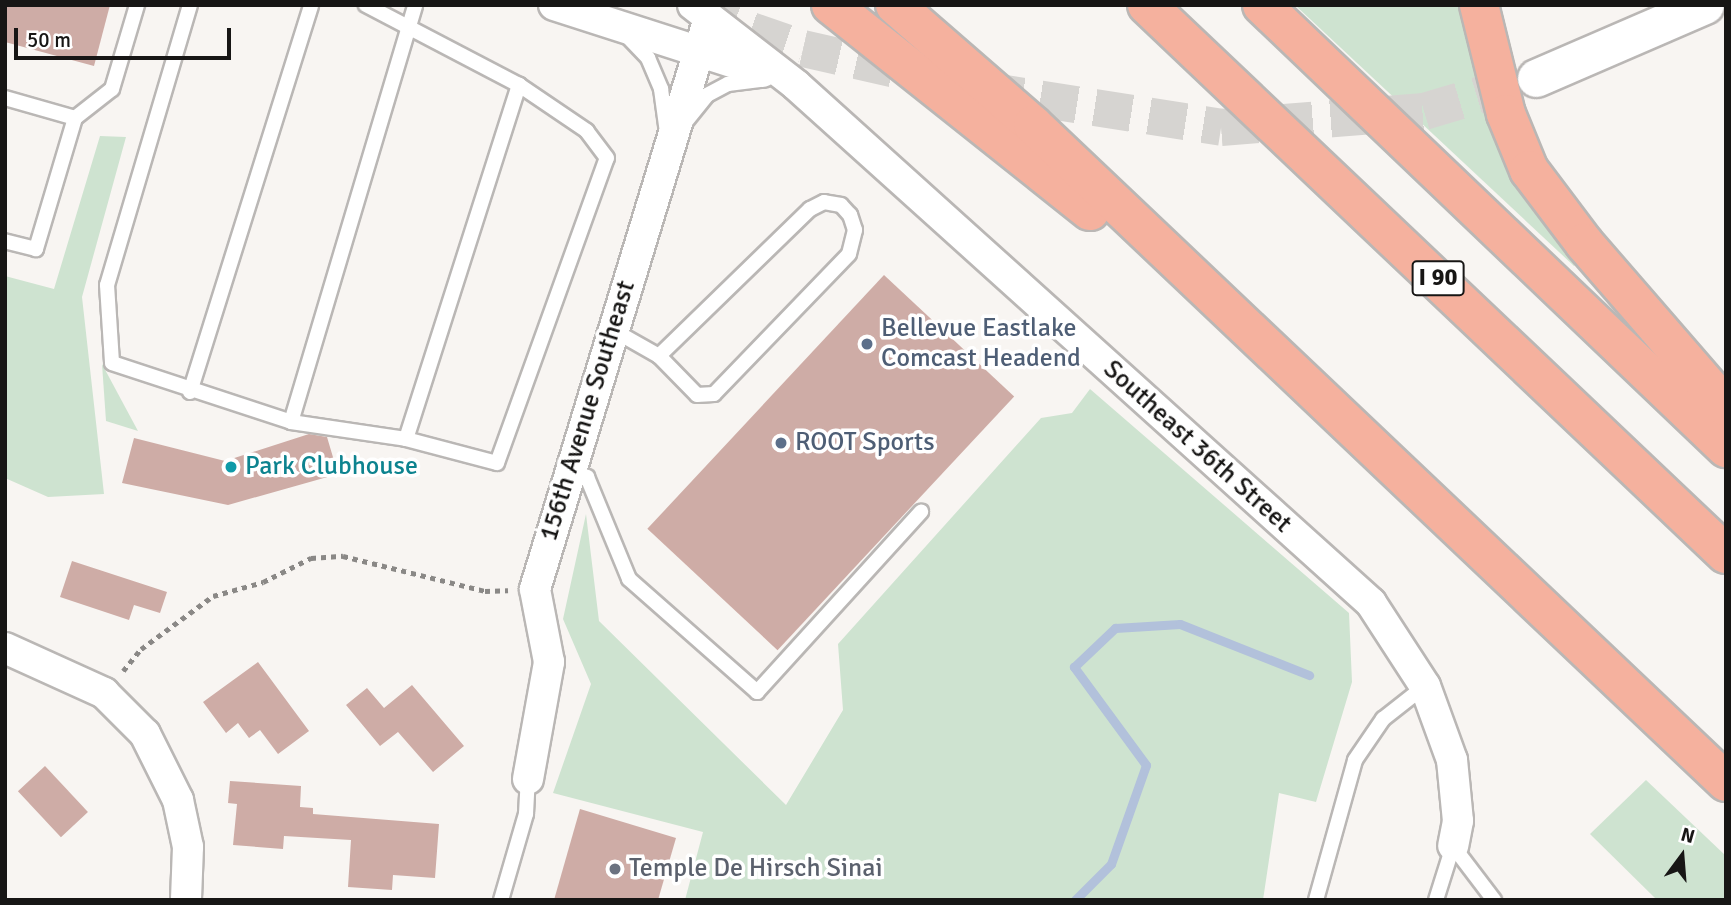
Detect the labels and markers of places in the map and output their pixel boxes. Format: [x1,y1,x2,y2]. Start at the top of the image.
place label: Bellevue Eastlake Comcast Headend [881,313,1081,374]
marker: Bellevue Eastlake Comcast Headend [859,336,875,352]
place label: ROOT Sports [795,427,935,459]
marker: ROOT Sports [773,435,789,451]
place label: Park Clubhouse [245,451,418,483]
marker: Park Clubhouse [223,459,239,475]
place label: Temple De Hirsch Sinai [629,853,882,885]
marker: Temple De Hirsch Sinai [607,861,623,877]

